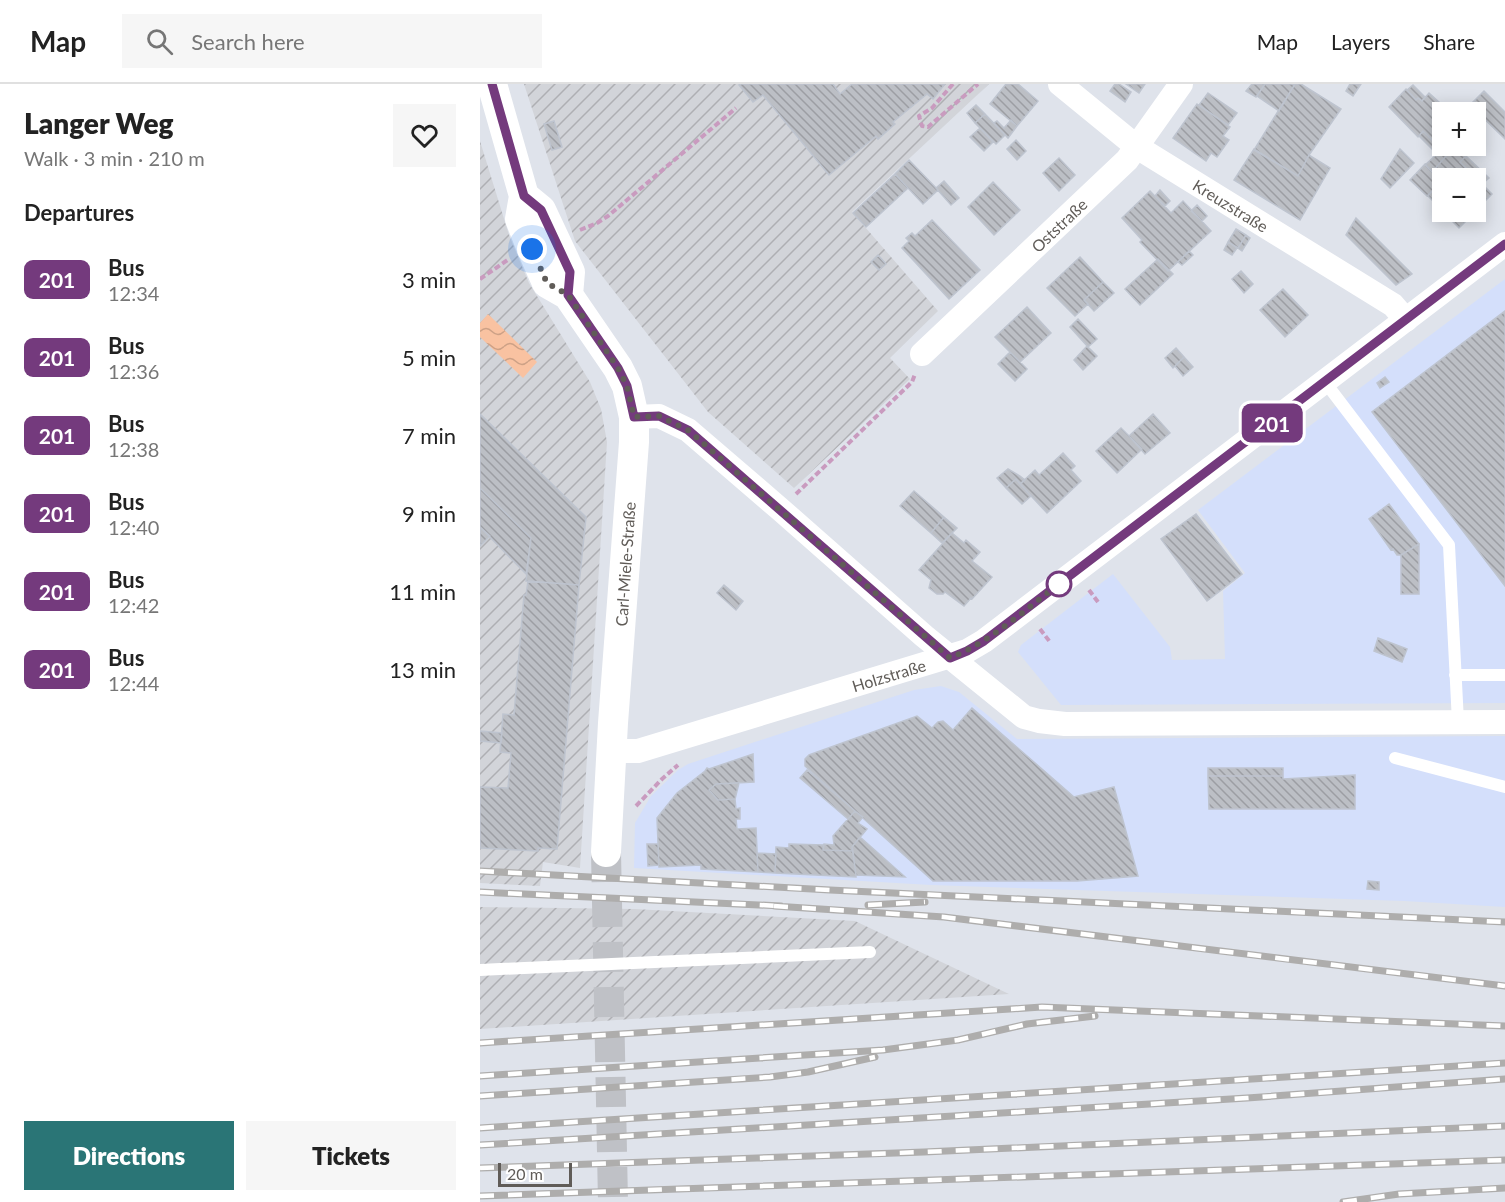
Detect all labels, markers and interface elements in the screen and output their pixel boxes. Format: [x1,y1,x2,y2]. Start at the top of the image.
search box [122,14,542,68]
text: Map [30,24,86,58]
icon: search [143,25,176,58]
text: Search here [191,28,305,55]
text: Map [1257,29,1298,54]
text: Layers [1331,29,1390,54]
text: Share [1423,29,1475,54]
map controls [1432,102,1486,222]
button: + [1432,102,1486,156]
button: heart [393,104,456,167]
text: Langer Weg [24,106,174,140]
text: Walk · 3 min · 210 m [24,146,205,170]
button: − [1432,168,1486,222]
street label: Kreuzstraße [1190,175,1272,235]
street label: Oststraße [1027,194,1090,256]
text: Departures [24,199,134,226]
your location [517,234,547,264]
text: Bus [108,254,144,281]
text: 3 min [402,266,456,293]
text: 201 [39,267,75,292]
text: 12:34 [108,281,159,305]
text: Bus [108,332,144,359]
text: 5 min [402,344,456,371]
text: 201 [39,345,75,370]
text: 12:36 [108,359,159,383]
line badge: 201 [1238,404,1306,442]
text: Bus [108,410,144,437]
text: 201 [1254,411,1290,436]
text: 7 min [402,422,456,449]
text: 201 [39,423,75,448]
text: 12:38 [108,437,159,461]
text: Bus [108,488,144,515]
text: 9 min [402,500,456,527]
text: 201 [39,501,75,526]
street label: Carl-Miele-Straße [611,501,639,627]
text: 12:40 [108,515,159,539]
text: Bus [108,566,144,593]
unlabelled marker [1046,571,1072,597]
text: 11 min [389,578,456,605]
text: 201 [39,579,75,604]
text: 12:42 [108,593,159,617]
text: Bus [108,644,144,671]
street label: Holzstraße [849,655,928,695]
text: 13 min [389,656,456,683]
text: 201 [39,657,75,682]
text: 12:44 [108,671,159,695]
button: Directions [24,1121,234,1190]
button: Tickets [246,1121,456,1190]
scale bar [498,1160,572,1188]
text: 20 m [507,1164,543,1183]

